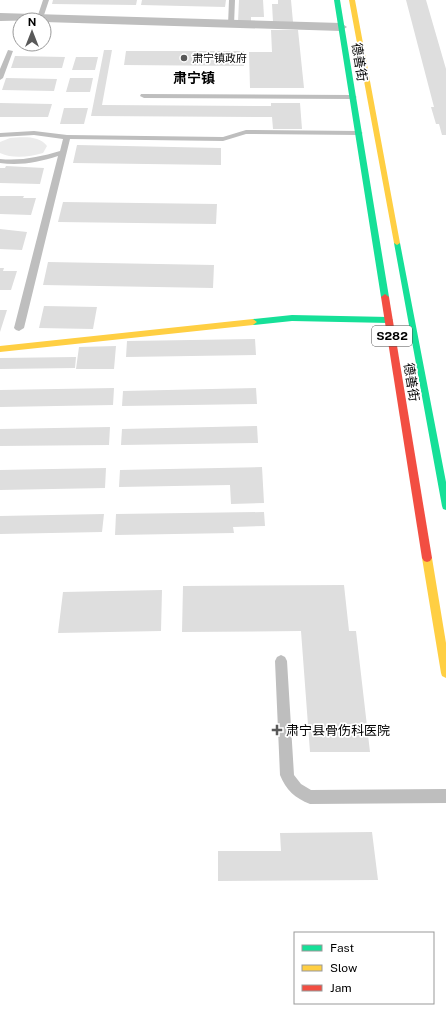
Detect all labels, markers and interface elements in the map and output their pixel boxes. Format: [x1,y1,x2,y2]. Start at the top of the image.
north arrow [12,12,52,52]
text: N [28,16,36,28]
street label: 德善街 [349,42,370,83]
place label: 肃宁镇政府 [192,52,247,64]
marker: 肃宁镇政府 [179,53,189,63]
district label: 肃宁镇 [173,70,215,86]
road number: S282 [372,326,412,346]
street label: 德善街 [401,362,422,403]
place label: 肃宁县骨伤科医院 [286,723,390,738]
marker: 肃宁县骨伤科医院 [271,724,283,736]
legend [294,932,434,1004]
text: Fast [330,941,355,955]
text: Slow [330,961,358,975]
text: Jam [330,981,352,995]

